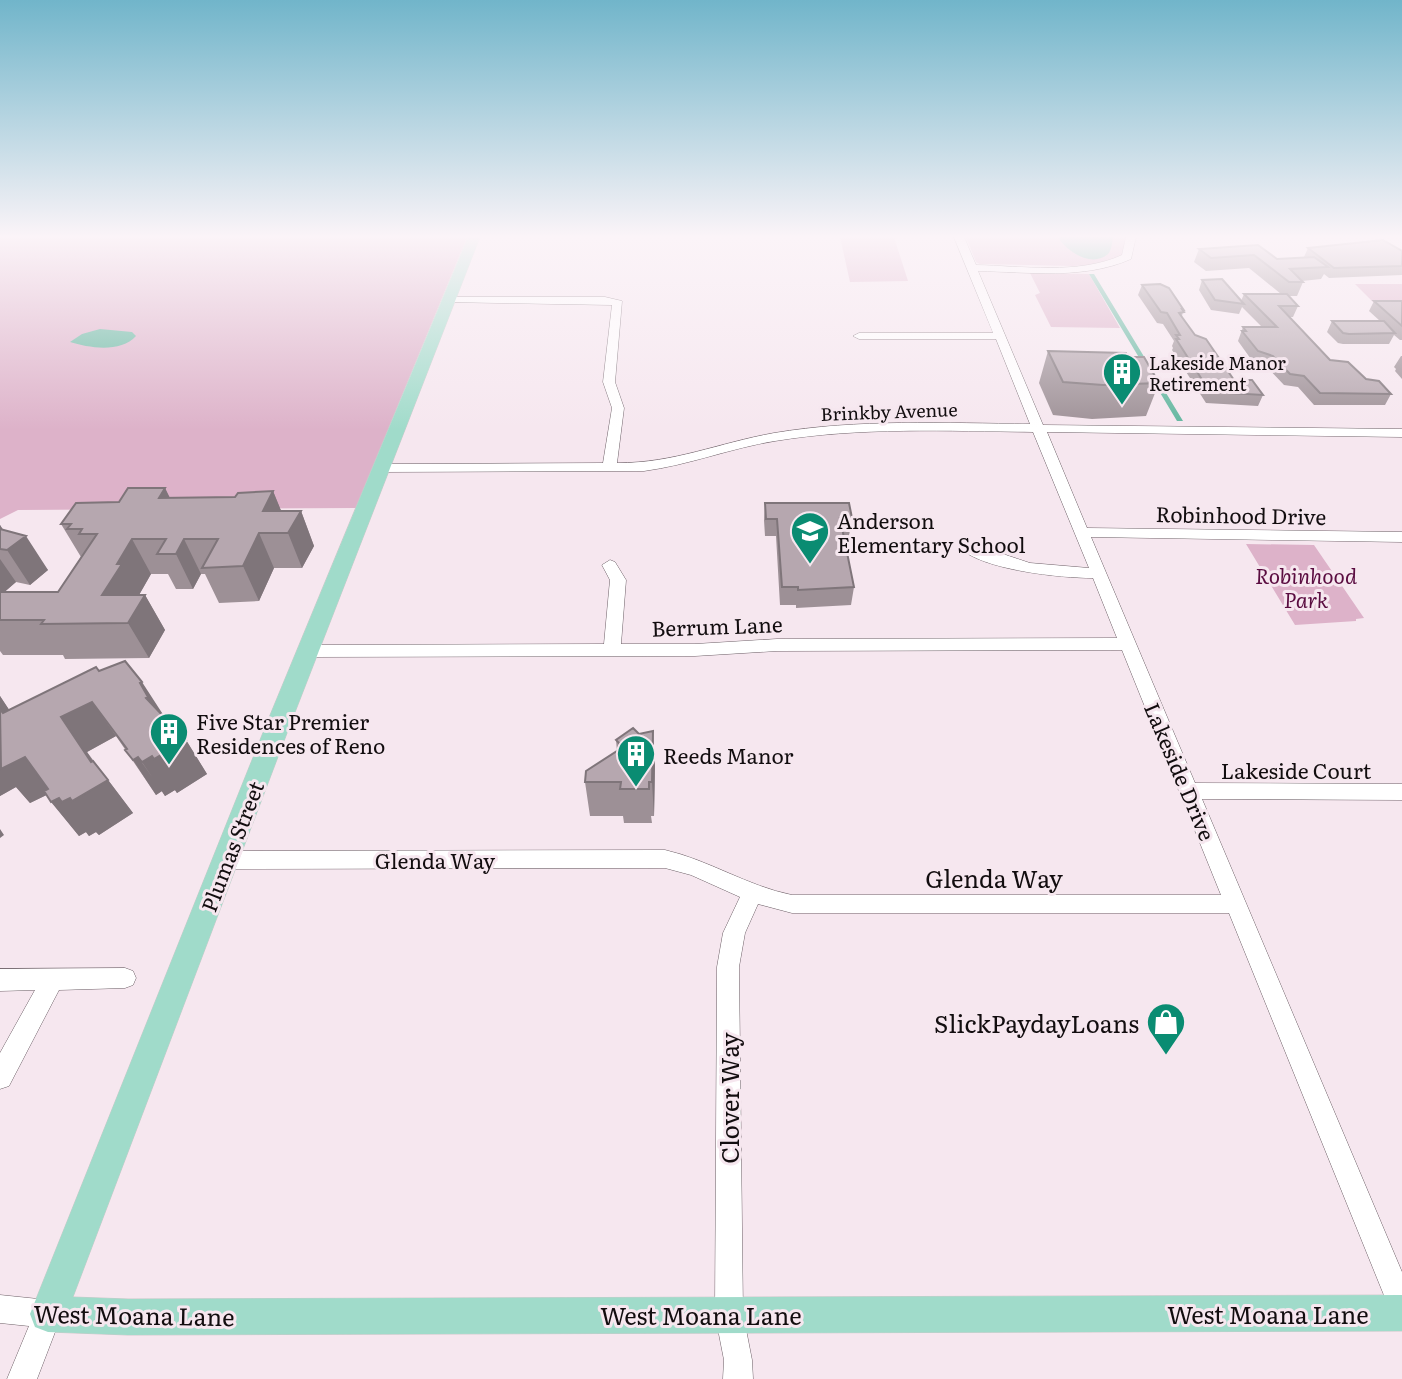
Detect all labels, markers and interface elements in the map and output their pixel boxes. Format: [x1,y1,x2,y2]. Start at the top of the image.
place label: Lakeside Manor Retirement [1149,349,1286,397]
building icon: Lakeside Manor Retirement [1101,351,1143,406]
street label: Brinkby Avenue [820,395,958,427]
street label: Robinhood Drive [1155,497,1327,531]
place label: Anderson Elementary School [837,504,1026,559]
school or university icon: Anderson Elementary School [789,510,831,565]
park label: Robinhood Park [1255,559,1357,614]
street label: Berrum Lane [651,607,783,643]
street label: Lakeside Drive [1138,697,1224,845]
place label: Five Star Premier Residences of Reno [196,705,385,760]
building icon: Five Star Premier Residences of Reno [148,711,190,766]
building icon: Reeds Manor [615,733,657,788]
place label: Reeds Manor [663,739,794,770]
street label: Lakeside Court [1221,754,1372,785]
street label: Plumas Street [192,776,270,916]
street label: Glenda Way [375,844,496,875]
street label: Glenda Way [925,860,1063,895]
shop icon: SlickPaydayLoans [1145,1001,1187,1056]
place label: SlickPaydayLoans [934,1005,1139,1040]
street label: Clover Way [711,1032,746,1164]
street label: West Moana Lane [33,1295,235,1333]
street label: West Moana Lane [1167,1296,1369,1331]
street label: West Moana Lane [600,1297,802,1332]

